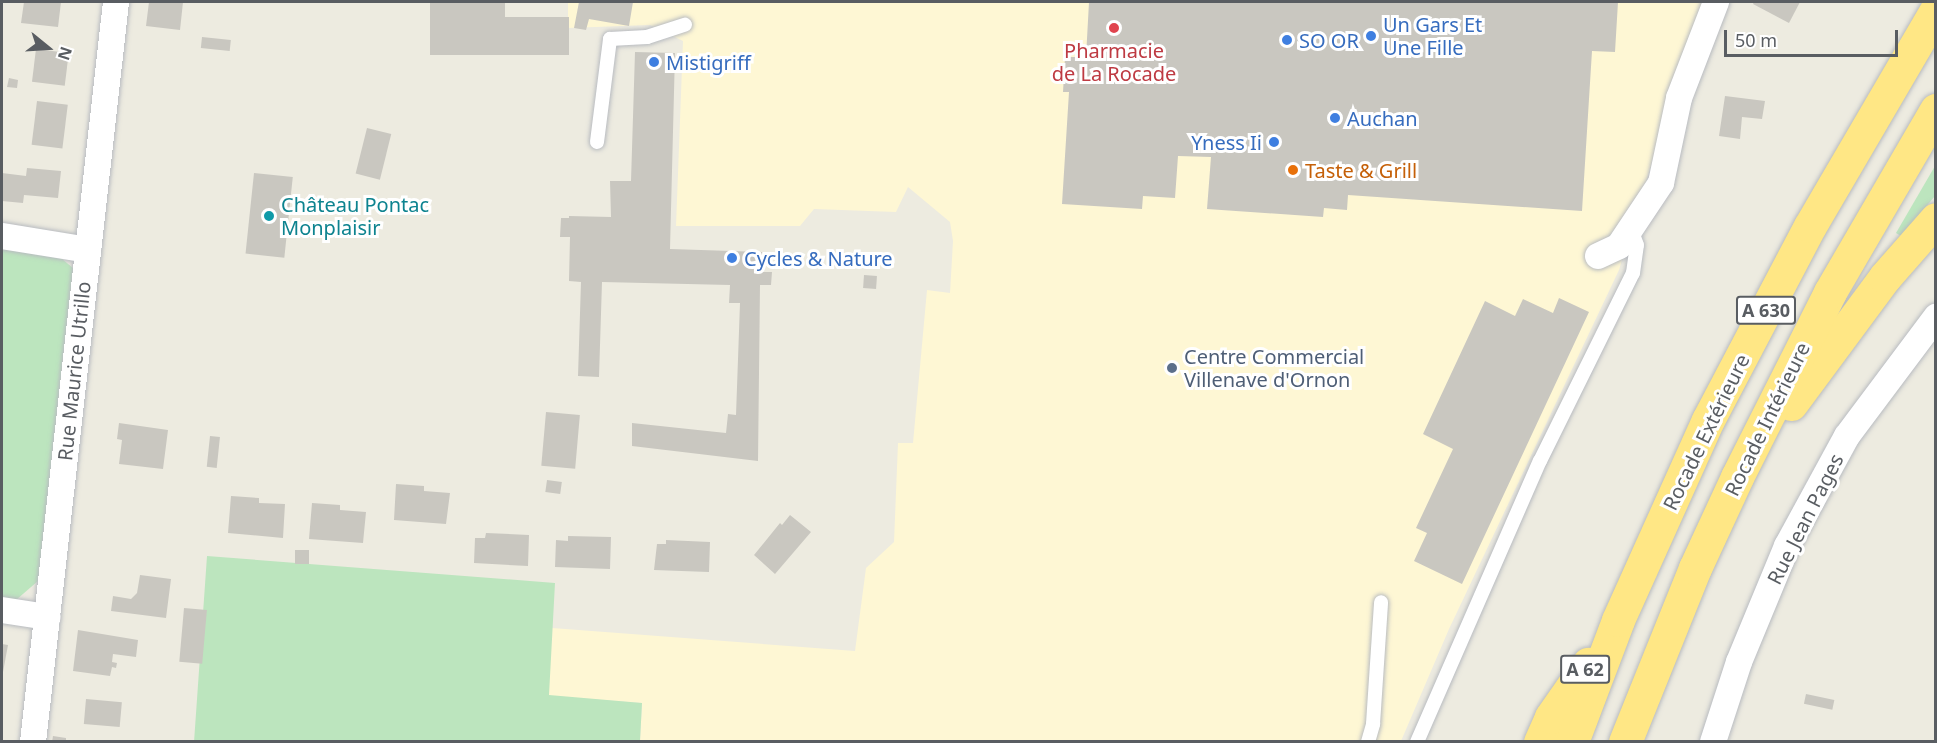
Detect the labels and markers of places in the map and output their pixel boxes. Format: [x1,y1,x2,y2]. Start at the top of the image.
place label: Un Gars Et Une Fille [1383,13,1482,60]
marker: Pharmacie de La Rocade [1107,21,1121,35]
place label: SO OR [1299,28,1359,52]
marker: Un Gars Et Une Fille [1364,29,1378,43]
marker: SO OR [1280,33,1294,47]
place label: Pharmacie de La Rocade [1052,38,1176,85]
place label: Mistigriff [666,50,751,74]
marker: Mistigriff [647,55,661,69]
place label: Auchan [1347,106,1418,130]
marker: Auchan [1328,111,1342,125]
place label: Yness Ii [1191,130,1262,154]
marker: Yness Ii [1267,135,1281,149]
place label: Taste & Grill [1305,158,1417,182]
marker: Taste & Grill [1286,163,1300,177]
place label: Château Pontac Monplaisir [281,192,429,239]
marker: Château Pontac Monplaisir [262,209,276,223]
place label: Cycles & Nature [744,246,893,270]
marker: Cycles & Nature [725,251,739,265]
place label: Centre Commercial Villenave d'Ornon [1184,344,1364,391]
marker: Centre Commercial Villenave d'Ornon [1165,361,1179,375]

